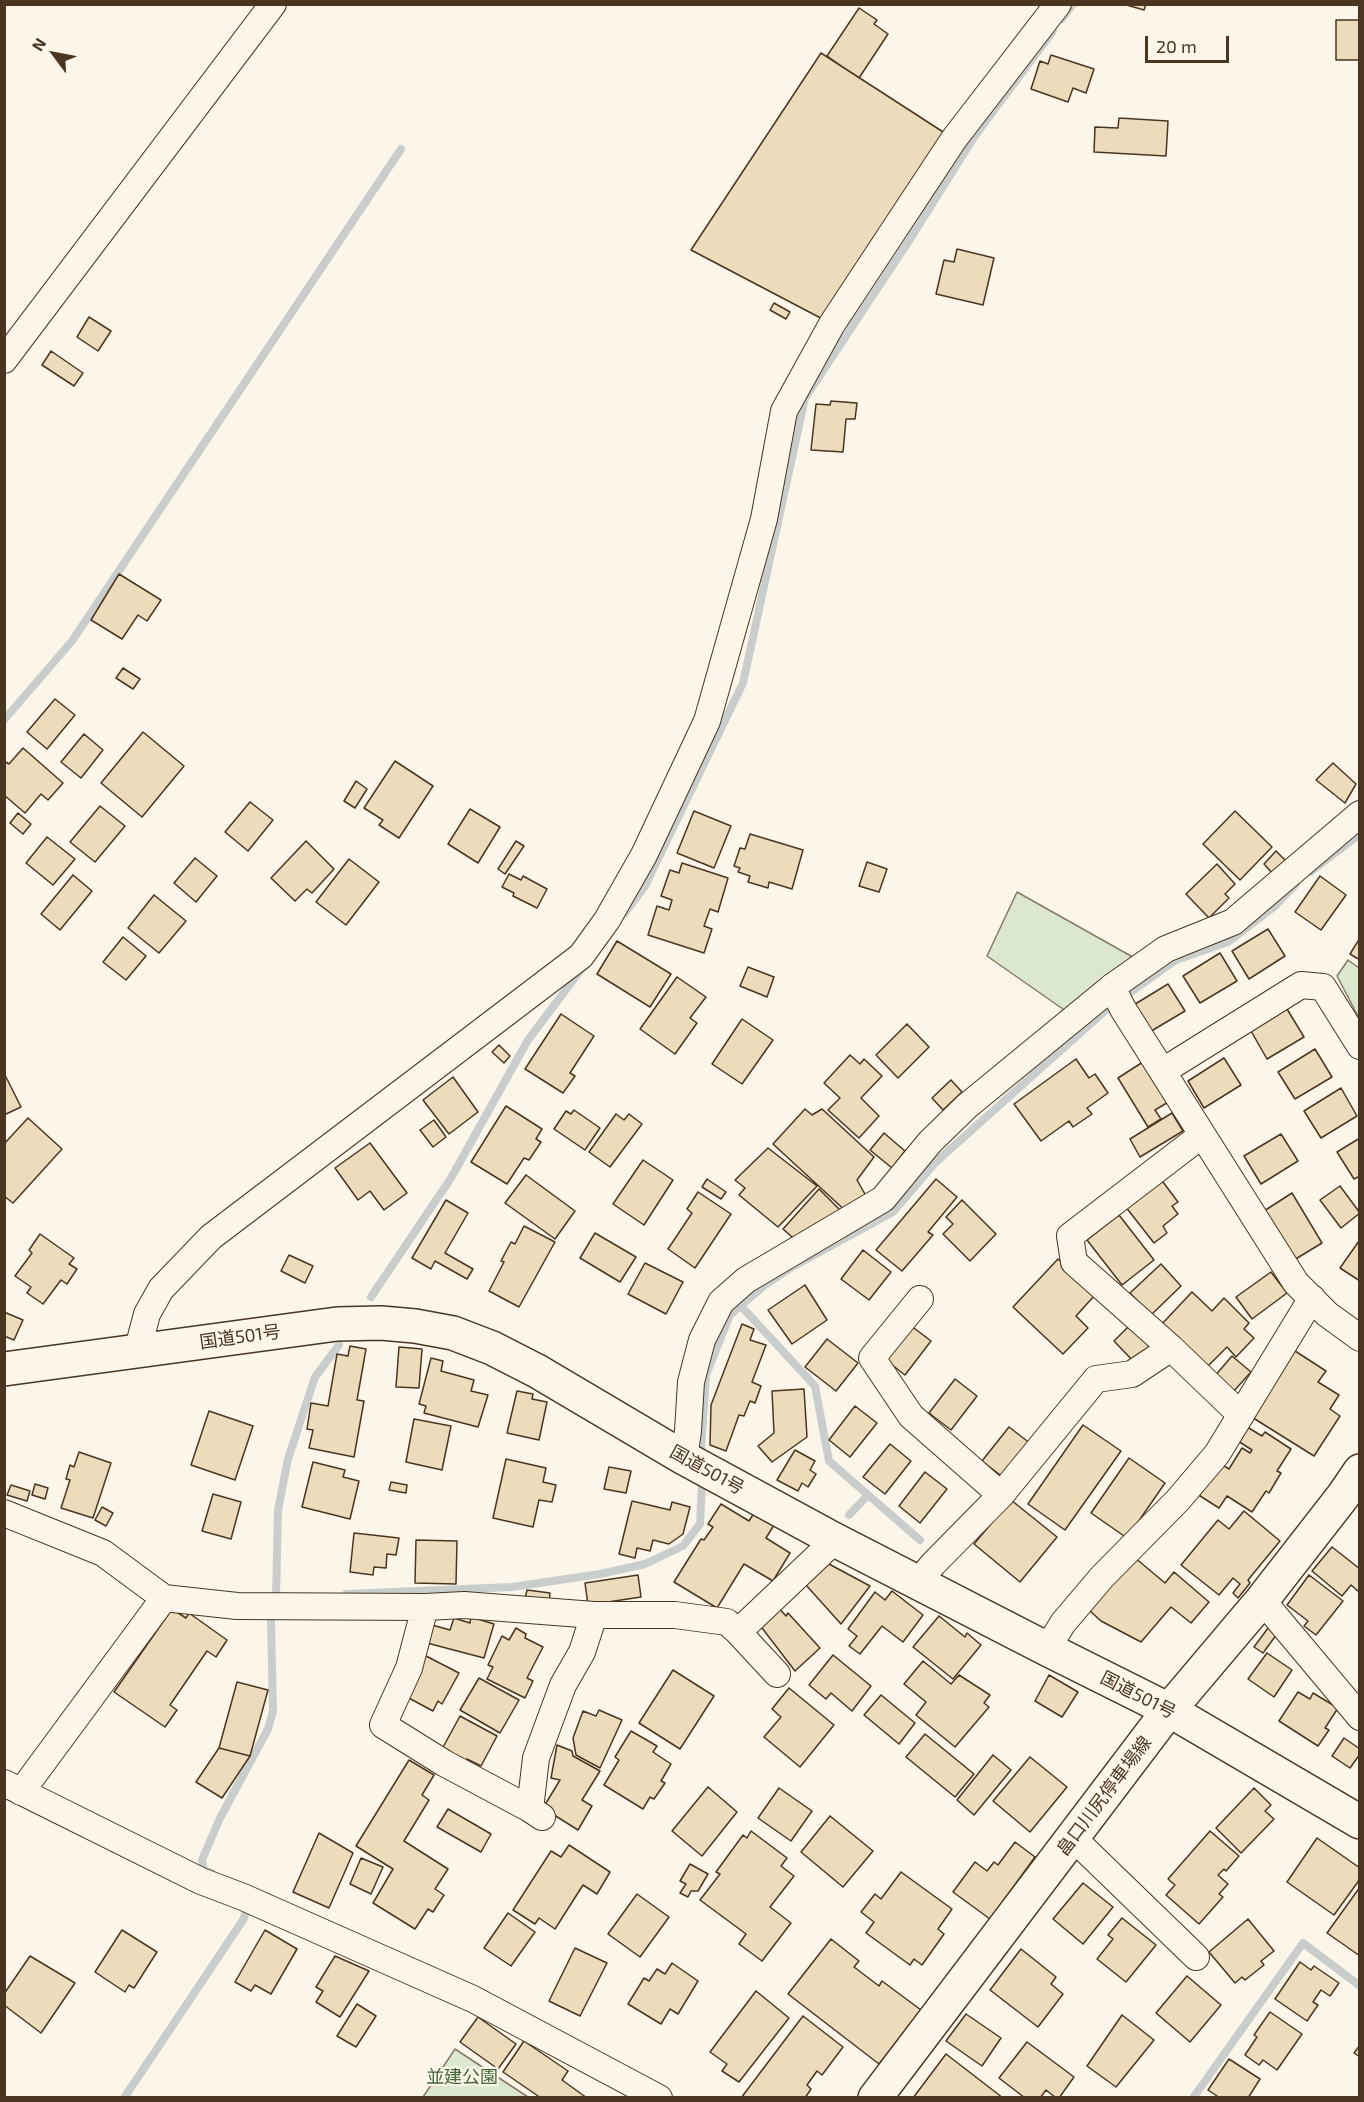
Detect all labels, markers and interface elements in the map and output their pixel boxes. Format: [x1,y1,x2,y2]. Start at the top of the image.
north arrow [24,24,84,84]
scale bar [1148,24,1232,62]
text: N [27,34,49,54]
text: 20 m [1156,35,1197,57]
street label: 国道501号 [198,1321,282,1353]
street label: 国道501号 [666,1441,748,1499]
street label: 国道501号 [1097,1667,1179,1723]
street label: 畠口川尻停車場線 [1052,1732,1156,1860]
park label: 並建公園 [426,2066,498,2088]

